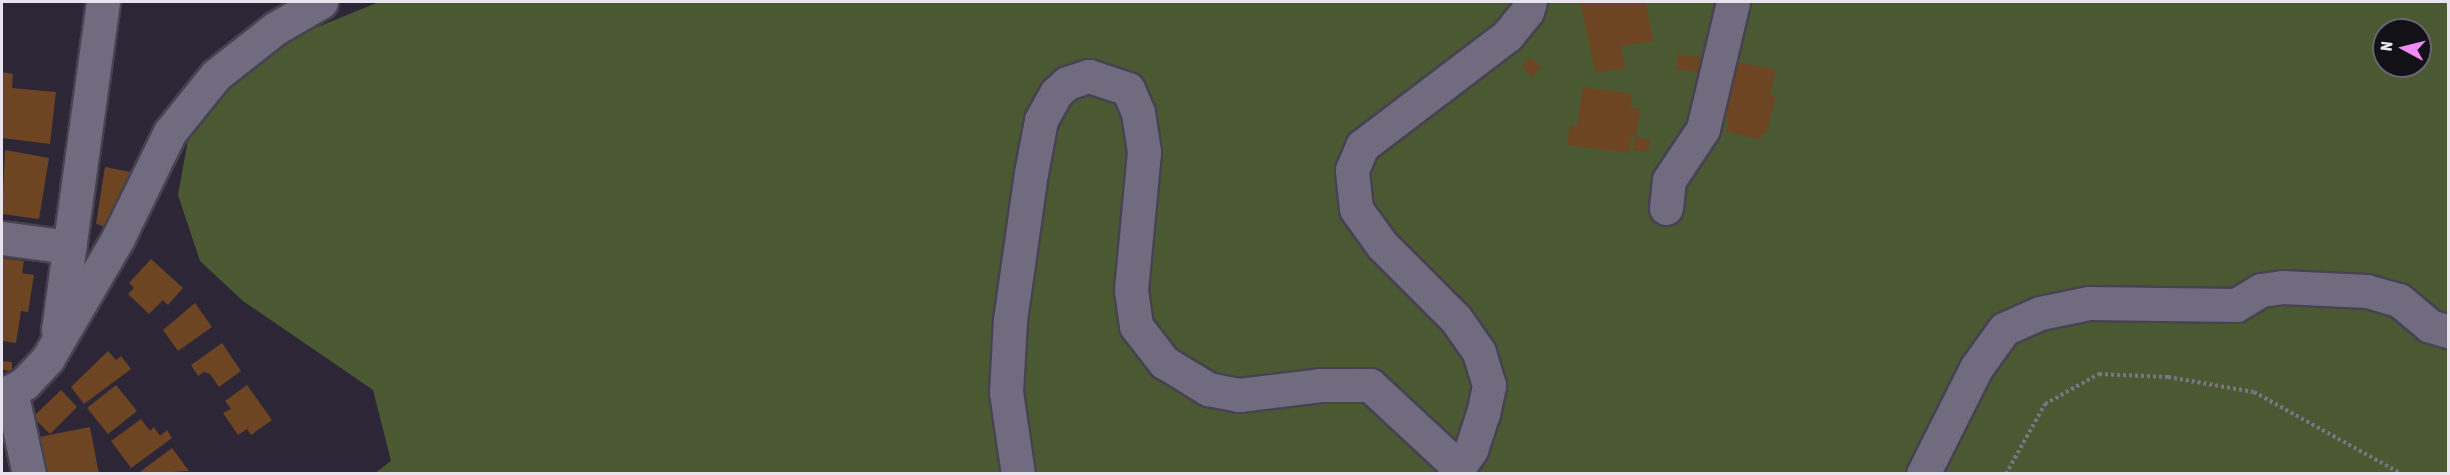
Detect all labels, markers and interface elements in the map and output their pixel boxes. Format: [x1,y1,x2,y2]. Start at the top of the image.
north arrow [2372,18,2432,78]
text: N [2377,40,2396,52]

